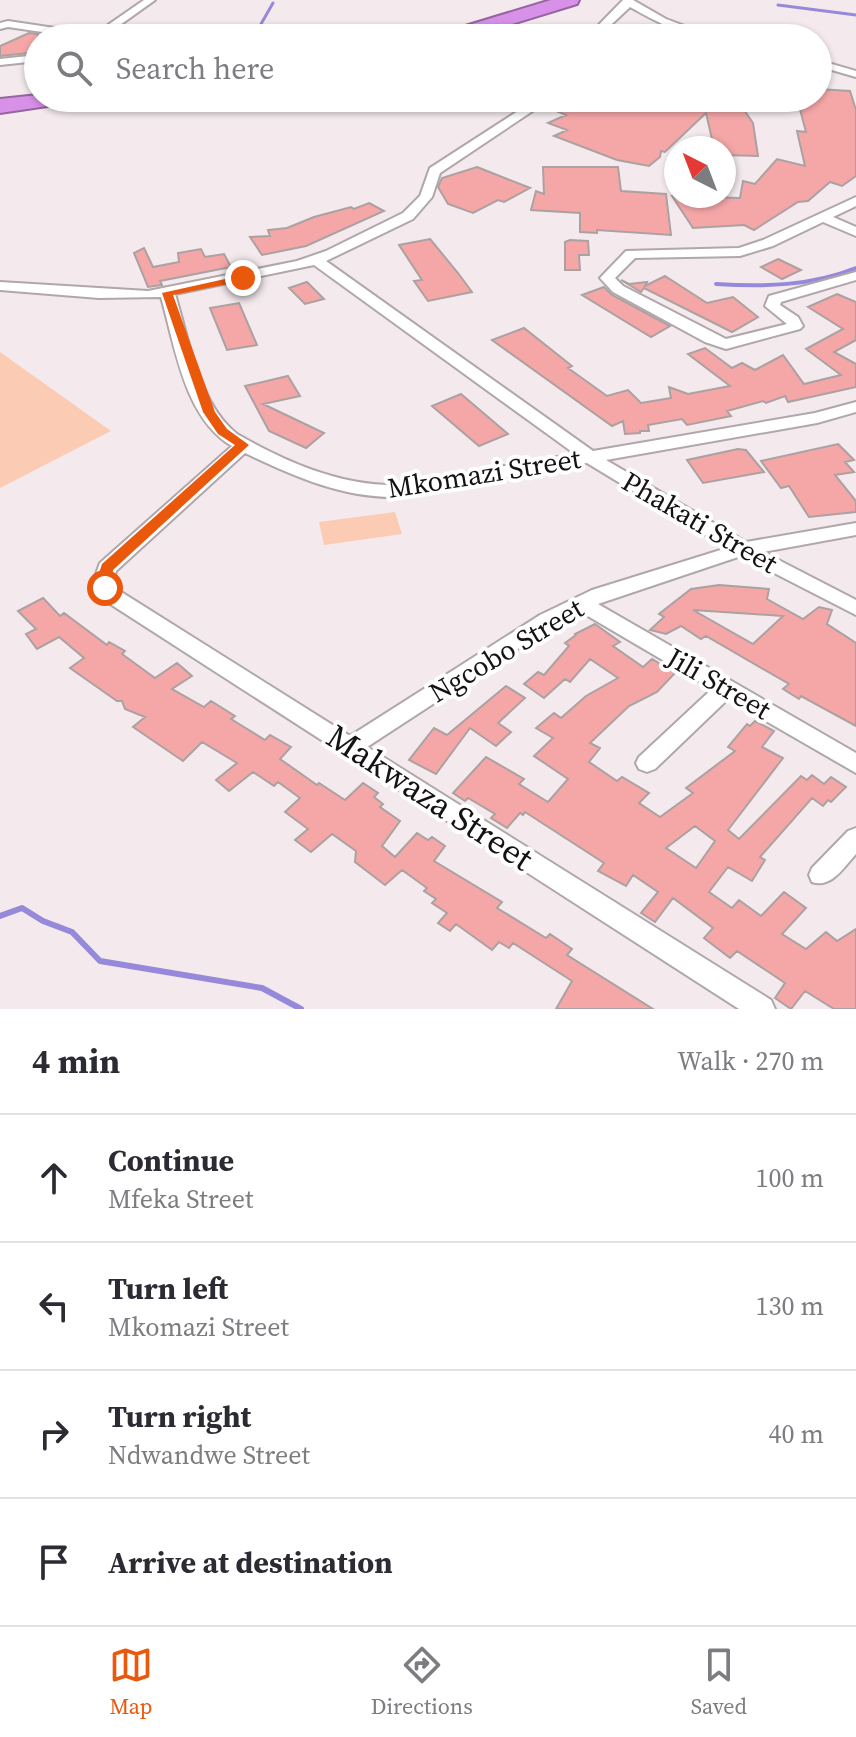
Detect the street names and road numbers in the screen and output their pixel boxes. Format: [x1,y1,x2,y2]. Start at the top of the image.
street label: Mkomazi Street [385,439,584,507]
street label: Phakati Street [615,462,785,582]
street label: Ngcobo Street [422,589,591,711]
street label: Jili Street [659,638,779,728]
street label: Makwaza Street [318,713,542,881]

